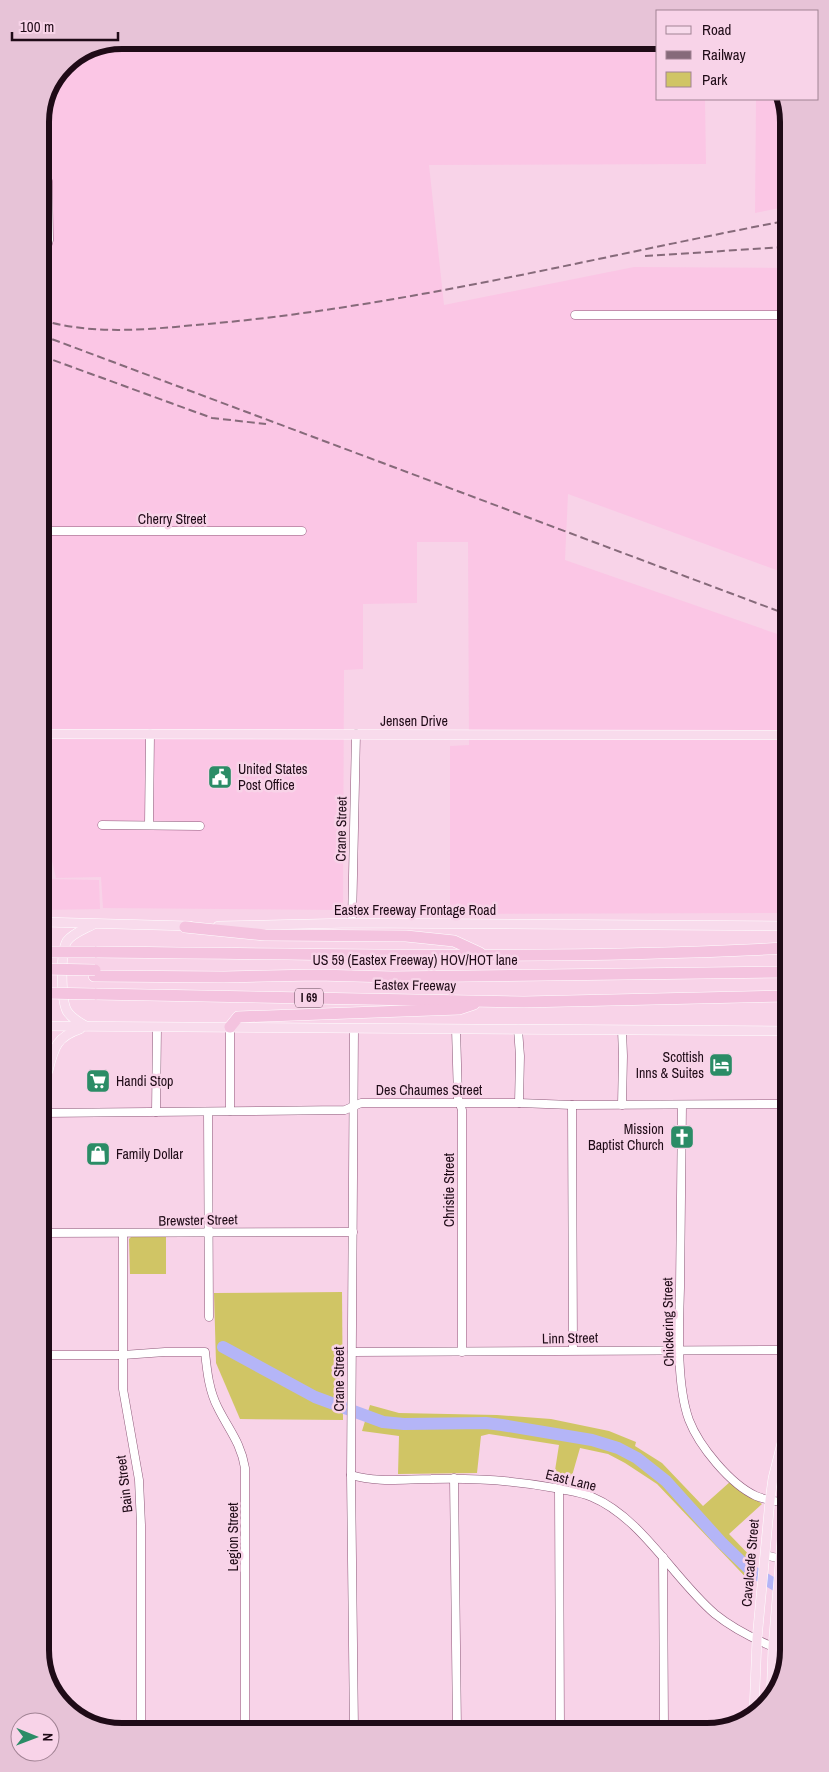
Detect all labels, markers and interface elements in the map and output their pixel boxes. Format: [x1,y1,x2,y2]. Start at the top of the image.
scale bar [12,10,119,42]
legend [656,10,819,100]
text: 100 m [20,16,54,37]
text: Road [702,19,731,40]
text: Railway [702,44,747,65]
text: Park [702,69,728,90]
street label: Cherry Street [138,510,206,528]
street label: Jensen Drive [380,712,448,730]
place label: United States Post Office [238,760,308,794]
public building icon: United States Post Office [207,764,233,790]
street label: Crane Street [331,796,351,862]
street label: Eastex Freeway Frontage Road [334,901,496,919]
street label: US 59 (Eastex Freeway) HOV/HOT lane [312,951,518,969]
street label: Eastex Freeway [374,975,457,995]
road number: I 69 [295,988,323,1008]
place label: Scottish Inns & Suites [636,1048,704,1082]
hotel icon: Scottish Inns & Suites [708,1052,734,1078]
supermarket icon: Handi Stop [85,1068,111,1094]
place label: Handi Stop [116,1072,173,1090]
street label: Des Chaumes Street [376,1081,482,1099]
place label: Mission Baptist Church [588,1120,664,1154]
church icon: Mission Baptist Church [669,1124,695,1150]
shop icon: Family Dollar [85,1141,111,1167]
place label: Family Dollar [116,1145,183,1163]
street label: Christie Street [440,1153,458,1227]
street label: Brewster Street [158,1210,238,1230]
street label: Chickering Street [658,1277,678,1367]
street label: Linn Street [542,1329,598,1347]
street label: Crane Street [330,1346,348,1412]
street label: Bain Street [112,1454,136,1514]
street label: East Lane [544,1465,598,1495]
street label: Legion Street [224,1503,242,1571]
street label: Cavalcade Street [737,1518,763,1608]
north arrow [10,1712,60,1762]
text: N [39,1733,57,1742]

